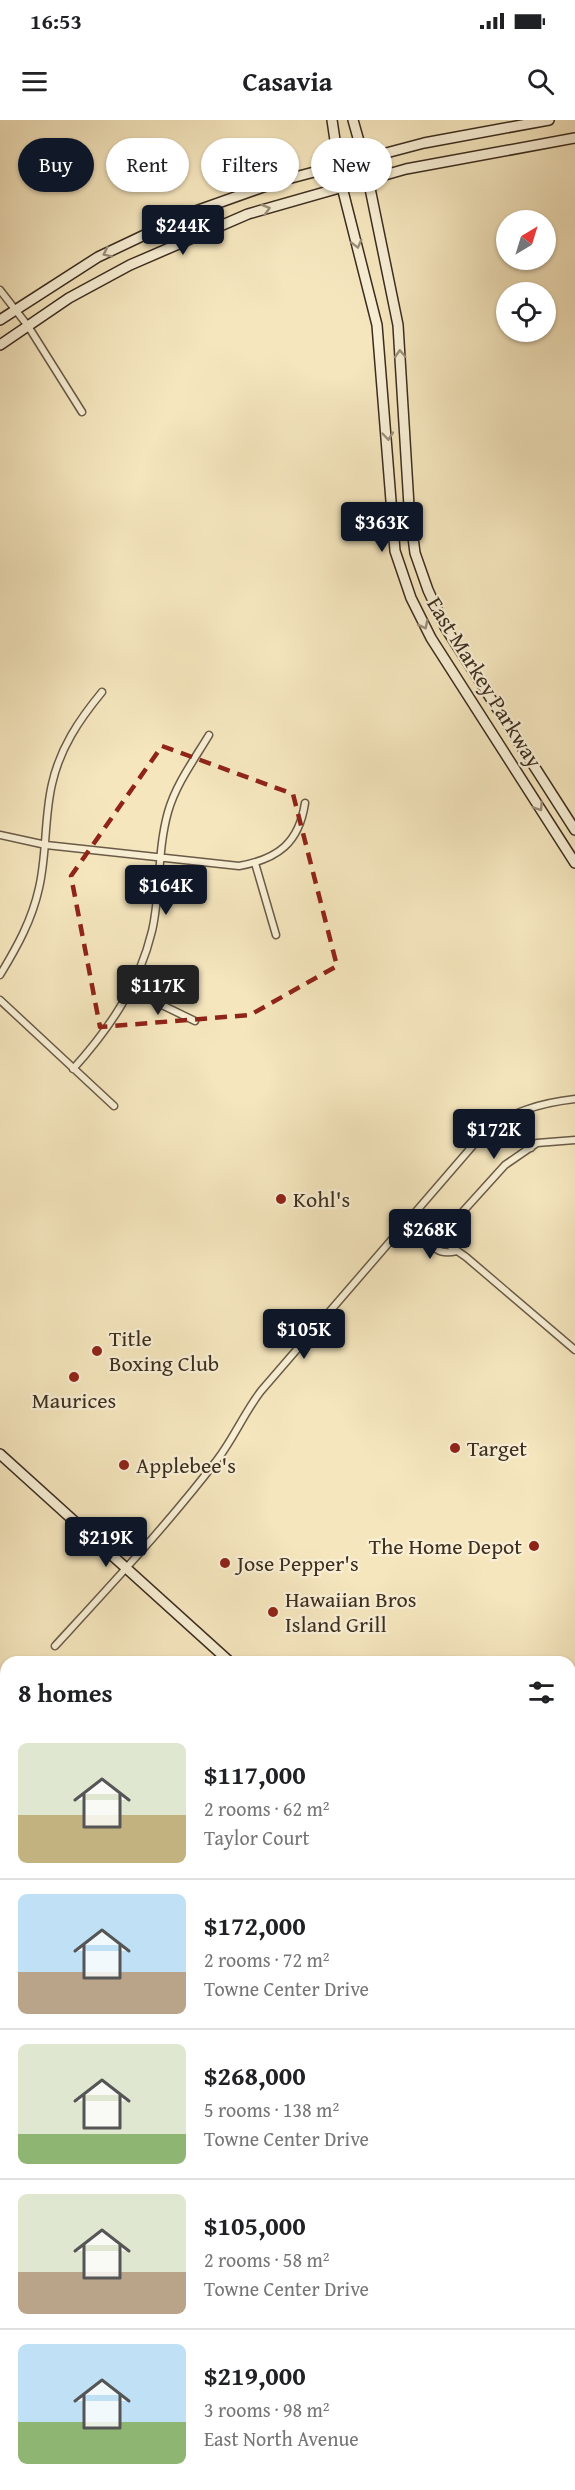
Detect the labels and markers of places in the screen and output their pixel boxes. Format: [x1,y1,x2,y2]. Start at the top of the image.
pin: $244K [141,205,225,256]
pin: $363K [340,502,424,553]
pin: $164K [124,865,208,916]
pin: $117K [116,965,200,1016]
pin: $172K [452,1109,536,1160]
place label: Kohl's [293,1183,350,1215]
marker: Kohl's [274,1192,288,1206]
pin: $268K [388,1209,472,1260]
pin: $105K [262,1309,346,1360]
place label: Title Boxing Club [109,1322,219,1379]
marker: Title Boxing Club [90,1344,104,1358]
marker: Maurices [67,1370,81,1384]
place label: Maurices [32,1384,116,1416]
place label: Target [467,1432,527,1464]
marker: Target [448,1441,462,1455]
place label: Applebee's [136,1449,236,1481]
marker: Applebee's [117,1458,131,1472]
pin: $219K [64,1517,148,1568]
place label: The Home Depot [369,1530,522,1562]
marker: The Home Depot [527,1539,541,1553]
place label: Jose Pepper's [234,1547,359,1579]
marker: Jose Pepper's [218,1556,232,1570]
place label: Hawaiian Bros Island Grill [285,1583,416,1640]
marker: Hawaiian Bros Island Grill [266,1605,280,1619]

